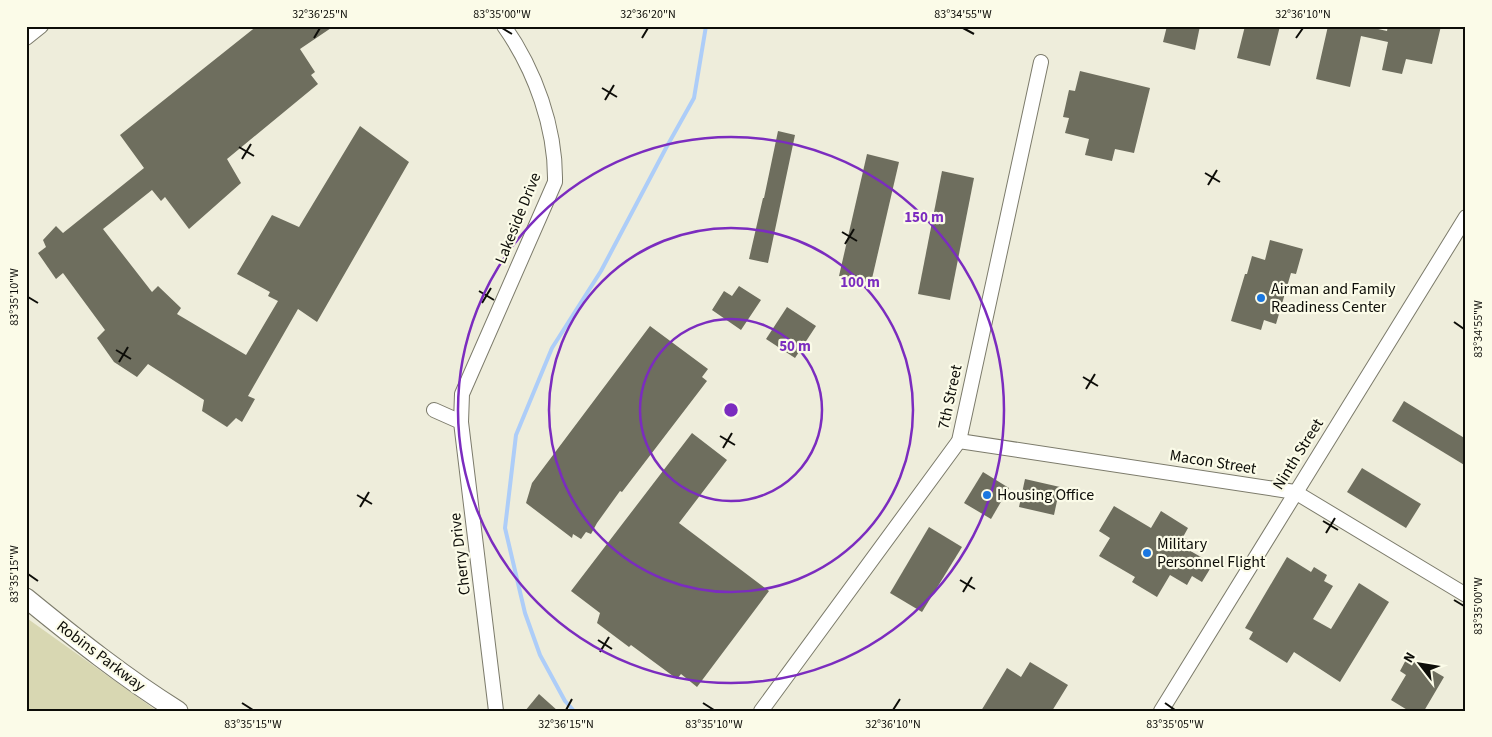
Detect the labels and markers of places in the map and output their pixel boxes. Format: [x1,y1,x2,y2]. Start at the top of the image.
place label: Airman and Family Readiness Center [1271,278,1396,318]
marker: Airman and Family Readiness Center [1255,292,1267,304]
centre of rings [722,401,740,419]
place label: Housing Office [997,484,1094,506]
marker: Housing Office [981,489,993,501]
place label: Military Personnel Flight [1157,533,1266,573]
marker: Military Personnel Flight [1141,547,1153,559]

